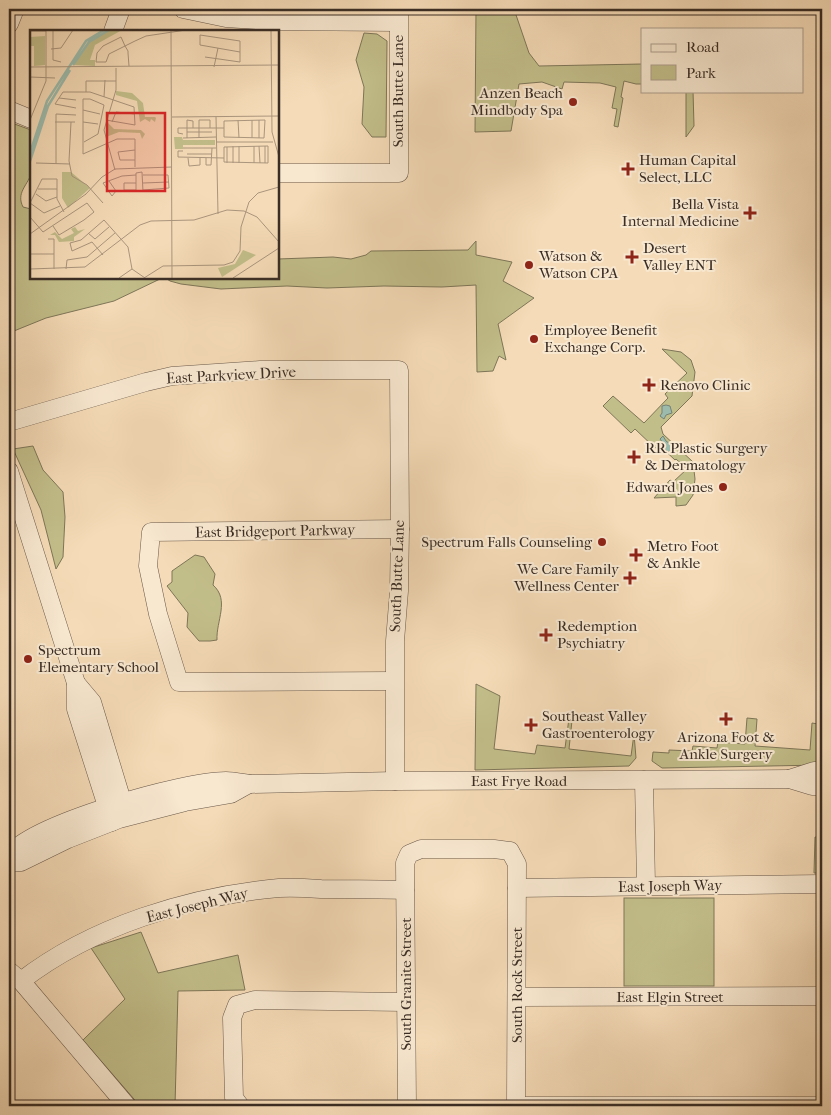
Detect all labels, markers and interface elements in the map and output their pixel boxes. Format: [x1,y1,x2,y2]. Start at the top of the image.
legend [641,28,804,92]
inset map [30,30,279,279]
street label: South Butte Lane [389,34,407,147]
text: Road [686,38,720,56]
text: Park [686,64,716,82]
place label: Anzen Beach Mindbody Spa [471,84,564,119]
marker: Anzen Beach Mindbody Spa [567,96,579,108]
place label: Human Capital Select, LLC [639,151,736,186]
marker: Human Capital Select, LLC [621,162,635,176]
place label: Bella Vista Internal Medicine [622,195,740,230]
marker: Bella Vista Internal Medicine [743,206,757,220]
place label: Desert Valley ENT [642,239,717,274]
place label: Watson & Watson CPA [538,247,619,282]
marker: Desert Valley ENT [625,250,639,264]
marker: Watson & Watson CPA [523,259,535,271]
place label: Employee Benefit Exchange Corp. [544,321,658,356]
marker: Employee Benefit Exchange Corp. [528,333,540,345]
street label: East Parkview Drive [166,363,297,387]
place label: Renovo Clinic [660,376,751,394]
marker: Renovo Clinic [642,378,656,392]
place label: RR Plastic Surgery & Dermatology [645,439,768,474]
marker: RR Plastic Surgery & Dermatology [627,450,641,464]
place label: Edward Jones [626,478,713,496]
marker: Edward Jones [717,481,729,493]
street label: South Butte Lane [386,519,408,632]
street label: East Bridgeport Parkway [195,521,356,541]
place label: Spectrum Falls Counseling [421,533,593,551]
marker: Spectrum Falls Counseling [596,536,608,548]
place label: Metro Foot & Ankle [647,537,720,572]
marker: Metro Foot & Ankle [629,548,643,562]
place label: We Care Family Wellness Center [513,560,620,595]
marker: We Care Family Wellness Center [623,571,637,585]
place label: Redemption Psychiatry [557,617,637,652]
marker: Redemption Psychiatry [539,628,553,642]
place label: Spectrum Elementary School [38,641,159,676]
marker: Spectrum Elementary School [22,653,34,665]
place label: Southeast Valley Gastroenterology [542,707,656,742]
marker: Arizona Foot & Ankle Surgery [719,712,733,726]
marker: Southeast Valley Gastroenterology [524,718,538,732]
place label: Arizona Foot & Ankle Surgery [676,728,775,763]
street label: East Frye Road [471,772,568,790]
street label: East Joseph Way [618,876,723,896]
street label: East Joseph Way [144,883,251,926]
street label: South Granite Street [397,917,415,1051]
street label: South Rock Street [508,926,526,1043]
street label: East Elgin Street [616,988,724,1006]

